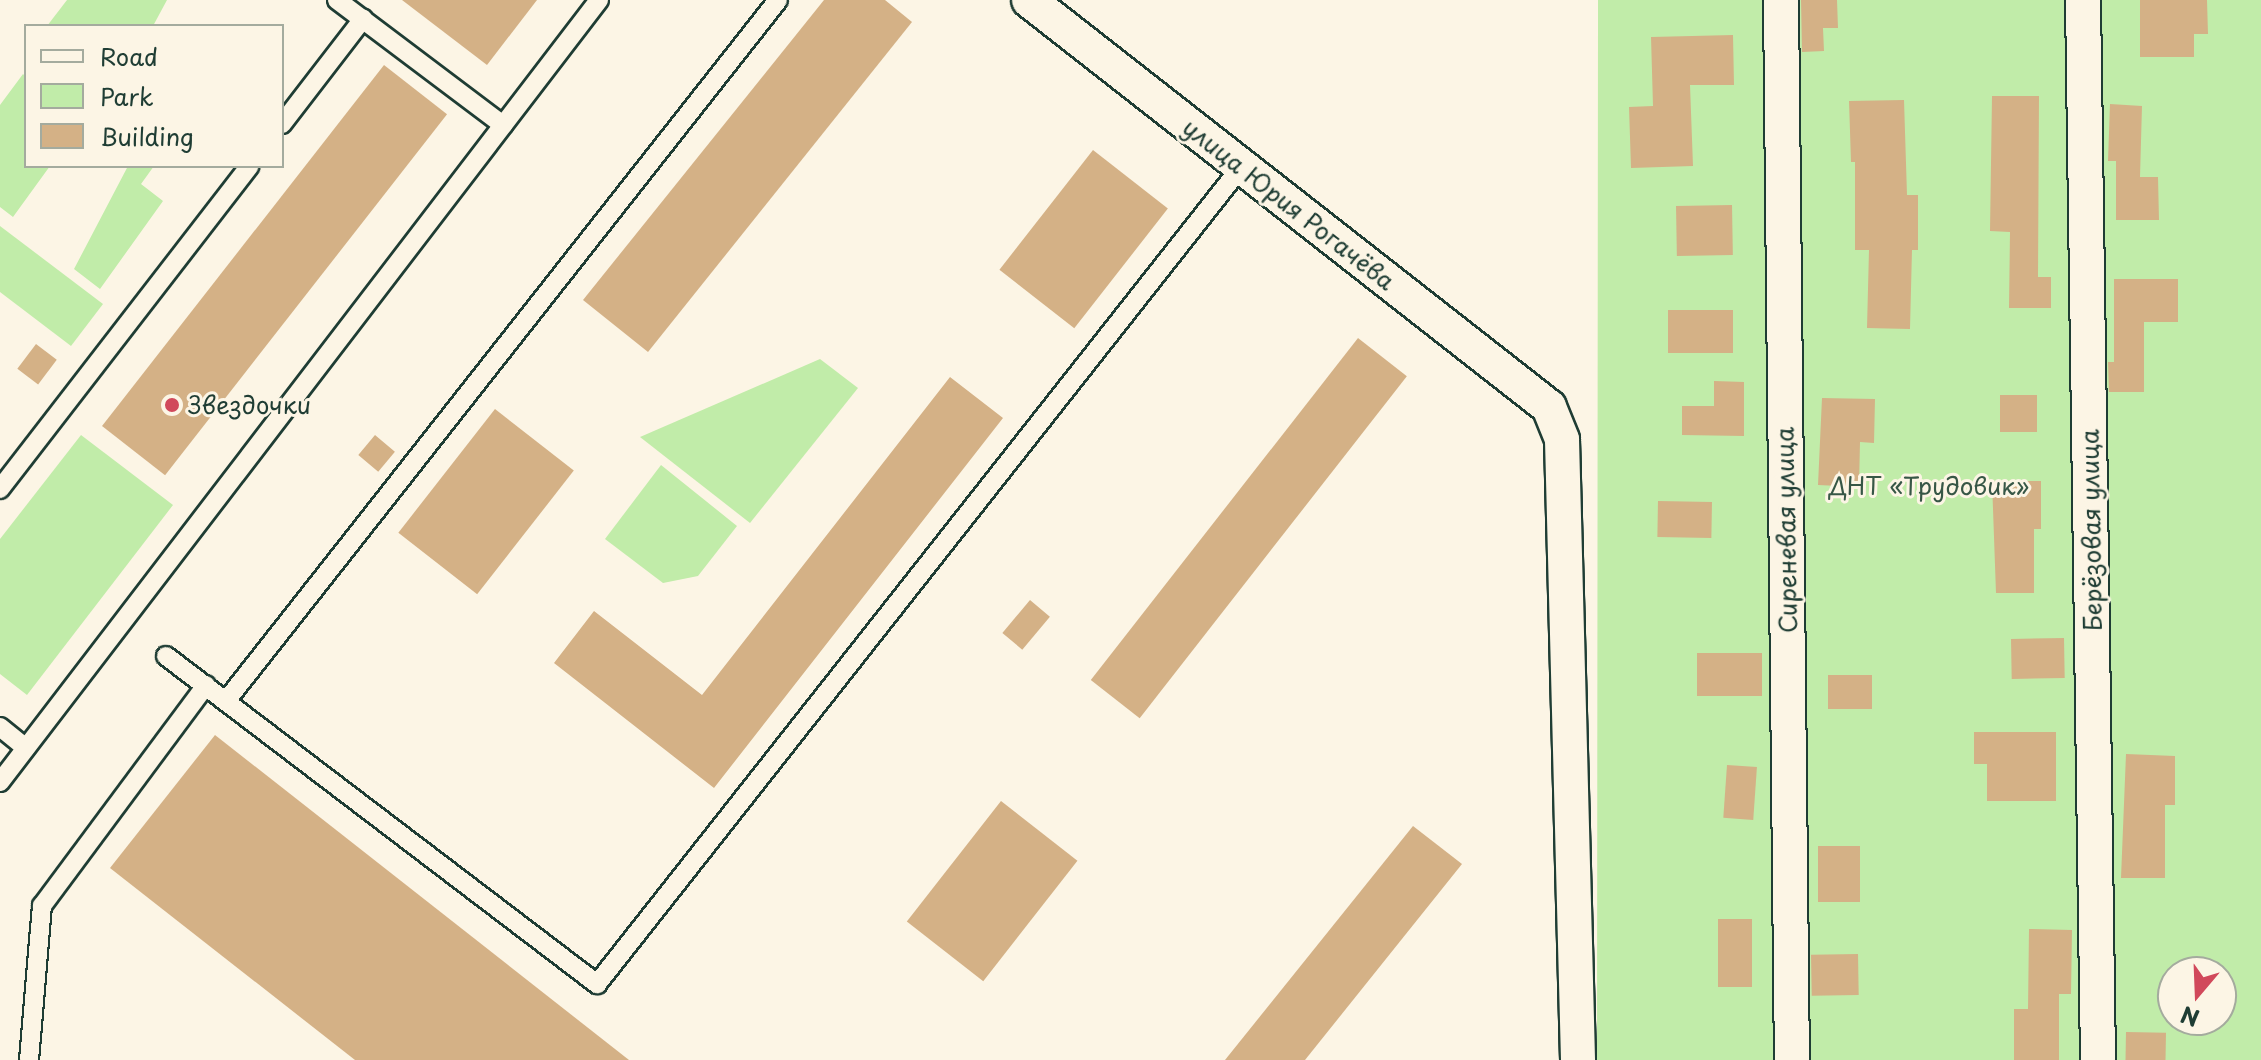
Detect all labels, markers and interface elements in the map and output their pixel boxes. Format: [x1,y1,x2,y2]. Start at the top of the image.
legend [24,24,284,168]
text: Road [100,38,158,74]
text: Park [100,78,154,114]
street label: улица Юрия Рогачёва [1176,111,1402,297]
text: Building [100,118,194,154]
place label: Звездочки [188,391,311,419]
marker: Звездочки [163,396,181,414]
street label: Сиреневая улица [1770,426,1802,634]
street label: Берёзовая улица [2075,428,2107,632]
park label: ДНТ «Трудовик» [1828,472,2030,500]
north arrow [2157,956,2237,1036]
text: N [2176,999,2203,1036]

